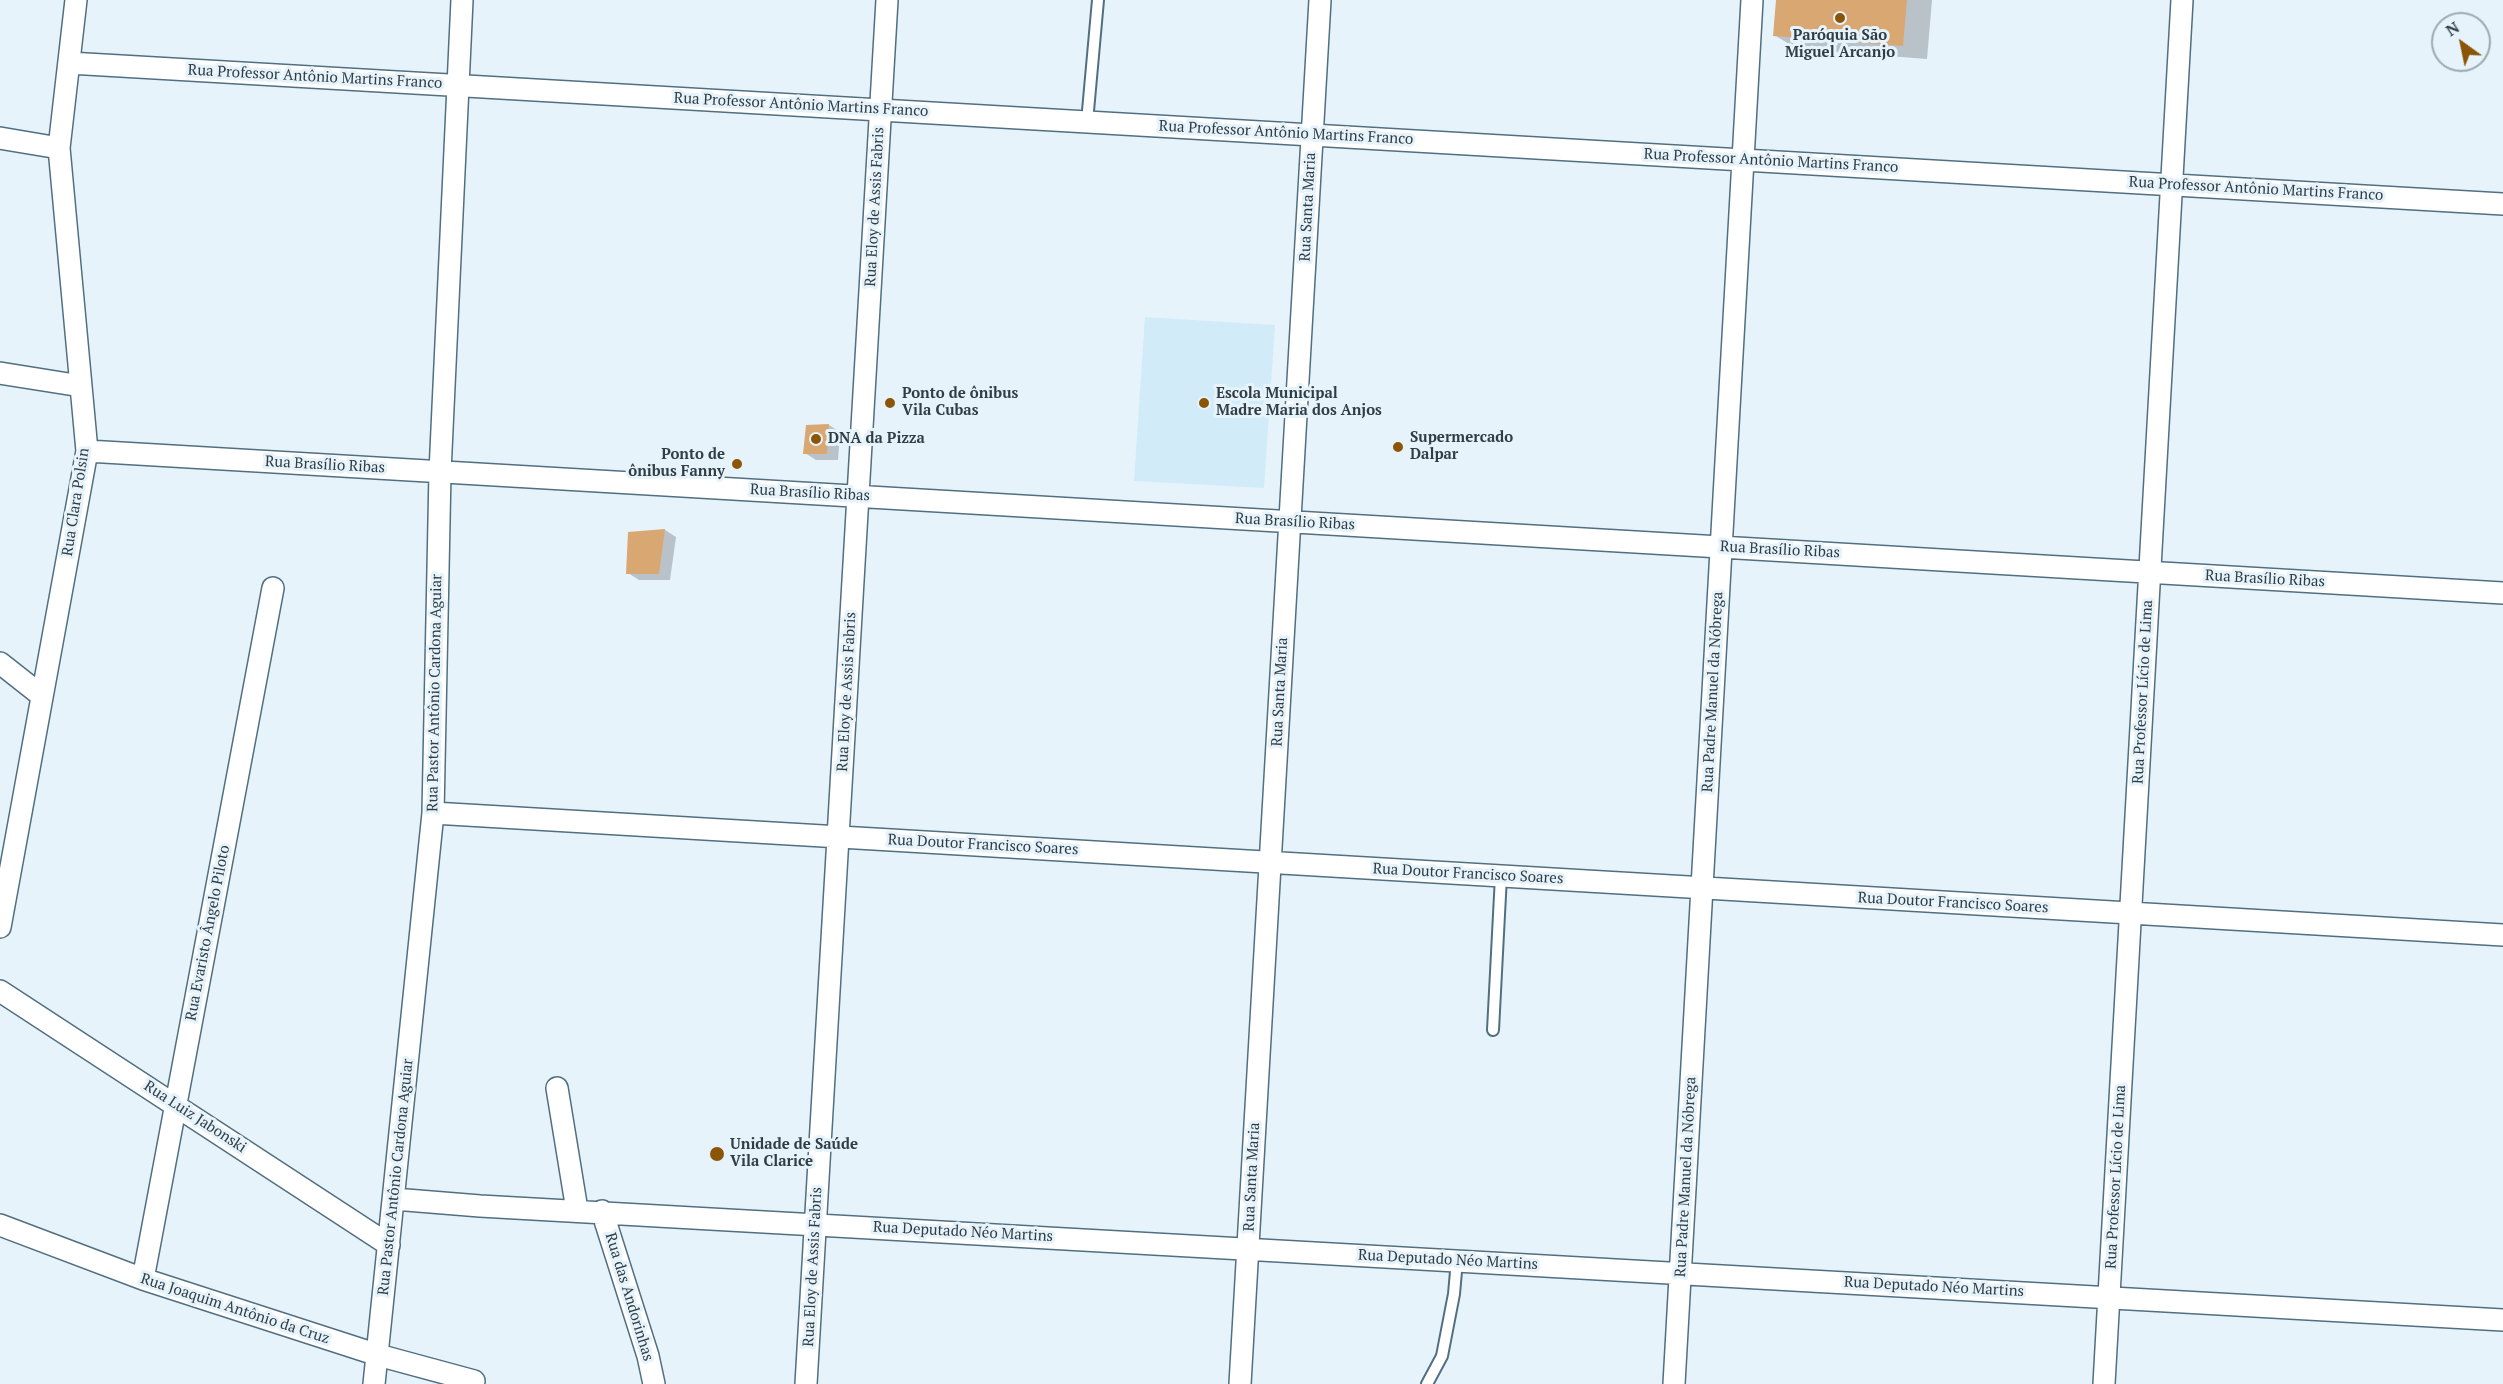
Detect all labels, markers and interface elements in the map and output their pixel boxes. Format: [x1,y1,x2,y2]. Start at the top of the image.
marker: Paróquia São Miguel Arcanjo [1833,11,1847,25]
north arrow [2431,12,2491,72]
text: N [2441,16,2463,41]
place label: Paróquia São Miguel Arcanjo [1785,27,1895,62]
street label: Rua Professor Antônio Martins Franco [187,61,443,93]
street label: Rua Professor Antônio Martins Franco [673,89,929,121]
street label: Rua Professor Antônio Martins Franco [1158,117,1414,149]
street label: Rua Eloy de Assis Fabris [862,127,888,287]
street label: Rua Professor Antônio Martins Franco [1643,145,1899,177]
street label: Rua Santa Maria [1296,152,1320,262]
street label: Rua Professor Antônio Martins Franco [2128,173,2384,205]
place label: Ponto de ônibus Vila Cubas [902,385,1018,420]
place label: Escola Municipal Madre Maria dos Anjos [1216,385,1382,420]
marker: Ponto de ônibus Vila Cubas [883,396,897,410]
marker: Escola Municipal Madre Maria dos Anjos [1197,396,1211,410]
place label: Supermercado Dalpar [1410,429,1513,464]
place label: DNA da Pizza [828,430,925,448]
marker: DNA da Pizza [809,432,823,446]
marker: Supermercado Dalpar [1391,440,1405,454]
place label: Ponto de ônibus Fanny [628,446,725,481]
street label: Rua Clara Polsin [59,447,93,557]
street label: Rua Brasílio Ribas [264,453,386,477]
marker: Ponto de ônibus Fanny [730,457,744,471]
street label: Rua Brasílio Ribas [749,481,871,505]
street label: Rua Brasílio Ribas [1234,510,1356,534]
street label: Rua Brasílio Ribas [1719,538,1841,562]
street label: Rua Brasílio Ribas [2204,567,2326,591]
street label: Rua Pastor Antônio Cardona Aguiar [424,574,446,812]
street label: Rua Padre Manuel da Nóbrega [1699,591,1727,793]
street label: Rua Professor Lício de Lima [2129,599,2157,785]
street label: Rua Eloy de Assis Fabris [834,612,860,772]
street label: Rua Santa Maria [1268,637,1292,747]
street label: Rua Doutor Francisco Soares [887,831,1079,859]
street label: Rua Evaristo Ângelo Piloto [182,844,234,1022]
street label: Rua Doutor Francisco Soares [1372,860,1564,888]
street label: Rua Doutor Francisco Soares [1857,889,2049,917]
street label: Rua Pastor Antônio Cardona Aguiar [375,1058,417,1296]
street label: Rua Padre Manuel da Nóbrega [1672,1076,1700,1278]
street label: Rua Luiz Jabonski [140,1077,250,1157]
street label: Rua Professor Lício de Lima [2102,1084,2130,1270]
street label: Rua Santa Maria [1240,1122,1264,1232]
place label: Unidade de Saúde Vila Clarice [730,1136,858,1171]
marker: Unidade de Saúde Vila Clarice [708,1145,726,1163]
street label: Rua Eloy de Assis Fabris [800,1187,826,1347]
street label: Rua Deputado Néo Martins [872,1218,1054,1246]
street label: Rua das Andorinhas [601,1231,657,1363]
street label: Rua Deputado Néo Martins [1357,1246,1539,1274]
street label: Rua Joaquim Antônio da Cruz [138,1270,332,1348]
street label: Rua Deputado Néo Martins [1843,1273,2025,1301]

